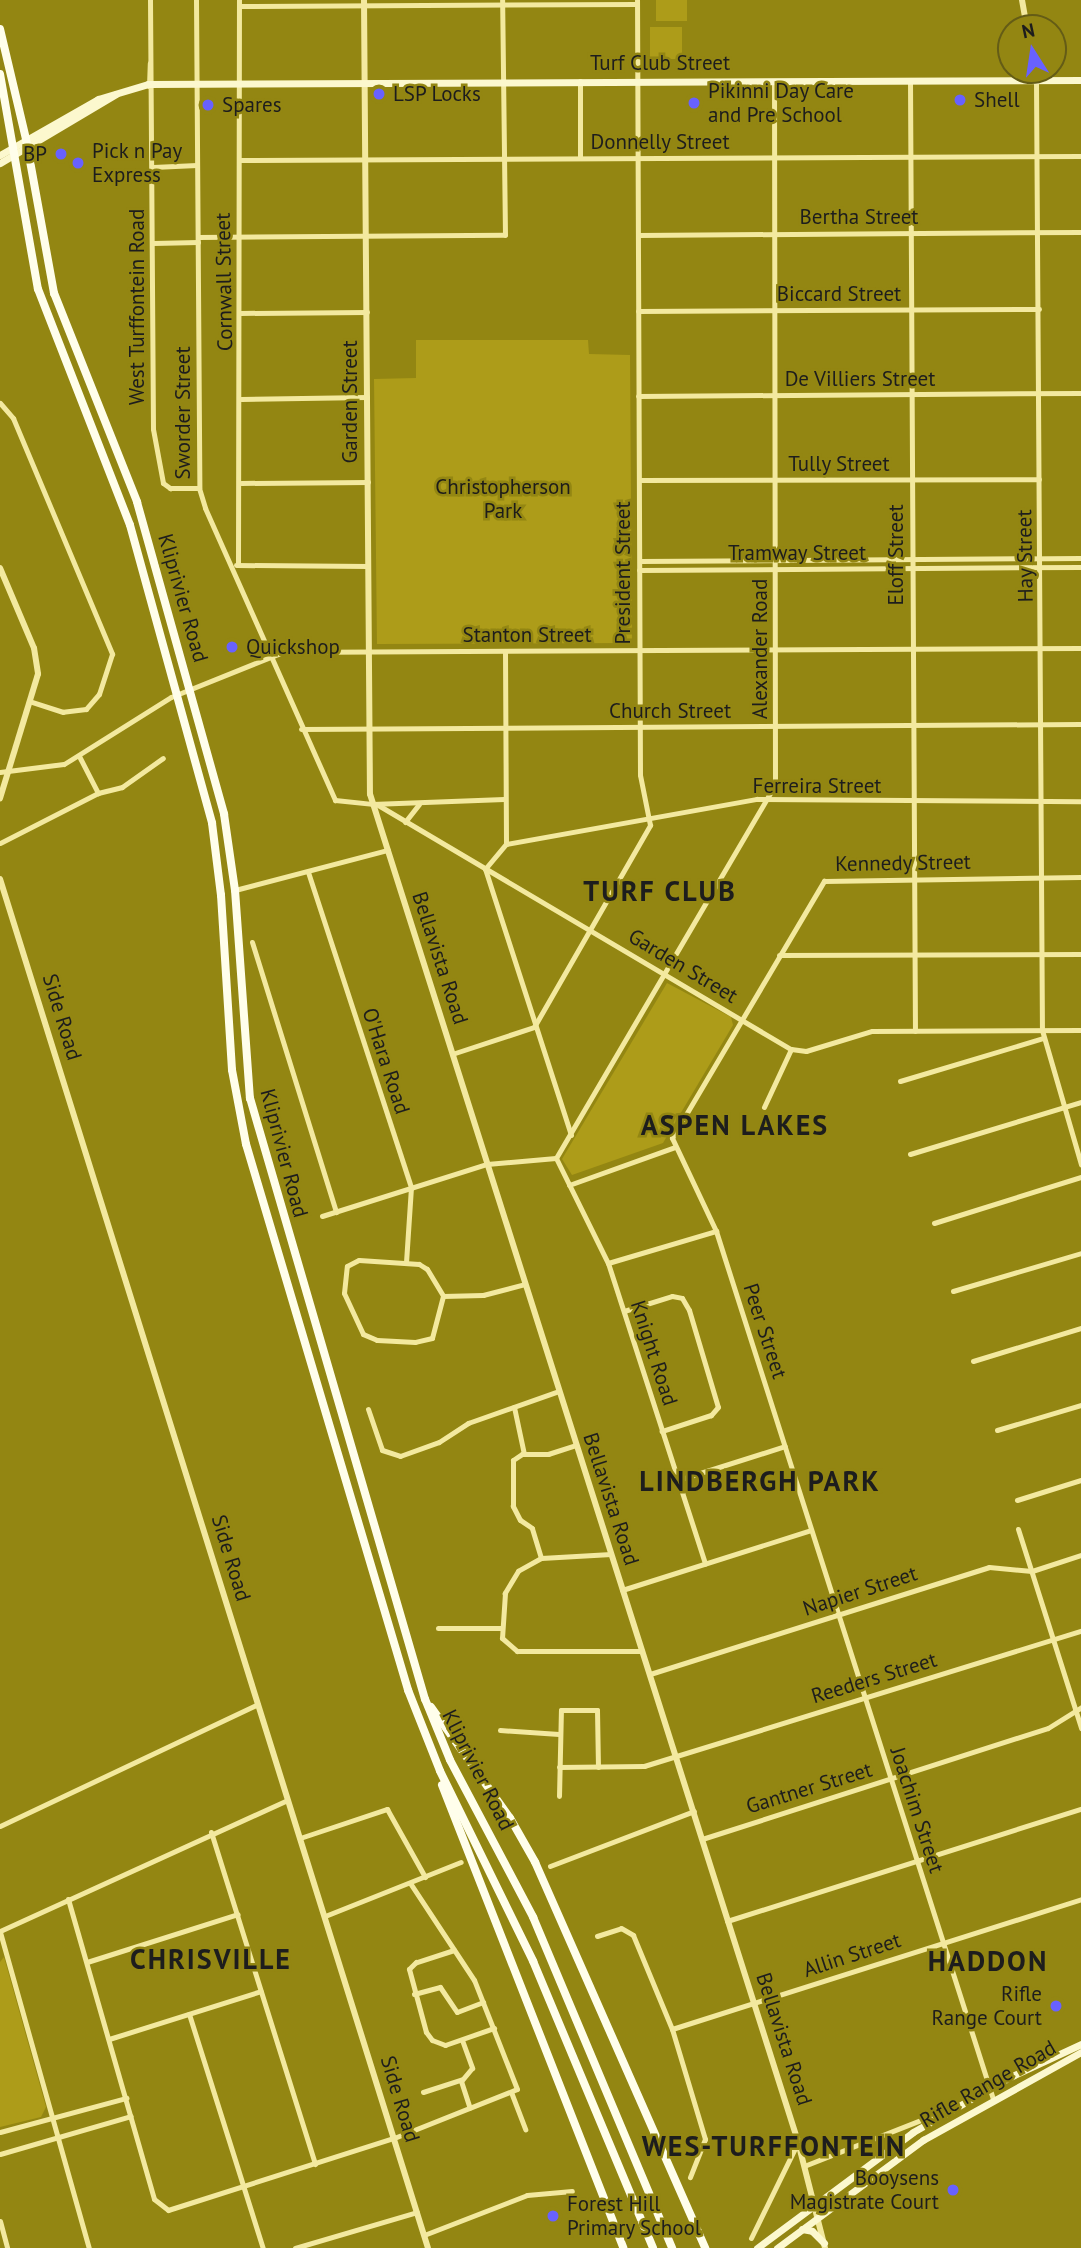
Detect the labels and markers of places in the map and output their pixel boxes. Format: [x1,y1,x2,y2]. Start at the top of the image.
place label: Pikinni Day Care and Pre School [708,78,855,128]
place label: LSP Locks [393,81,482,107]
marker: LSP Locks [371,86,387,102]
place label: Shell [974,87,1020,113]
place label: Spares [222,92,282,118]
marker: Shell [952,92,968,108]
marker: Pikinni Day Care and Pre School [686,95,702,111]
marker: Spares [200,97,216,113]
place label: Pick n Pay Express [92,138,183,188]
place label: BP [23,141,47,167]
marker: BP [53,146,69,162]
marker: Pick n Pay Express [70,155,86,171]
place label: Quickshop [246,634,340,660]
marker: Quickshop [224,639,240,655]
place label: Rifle Range Court [932,1981,1042,2031]
marker: Rifle Range Court [1048,1998,1064,2014]
place label: Booysens Magistrate Court [790,2165,939,2215]
marker: Booysens Magistrate Court [945,2182,961,2198]
place label: Forest Hill Primary School [567,2191,702,2241]
marker: Forest Hill Primary School [545,2208,561,2224]

